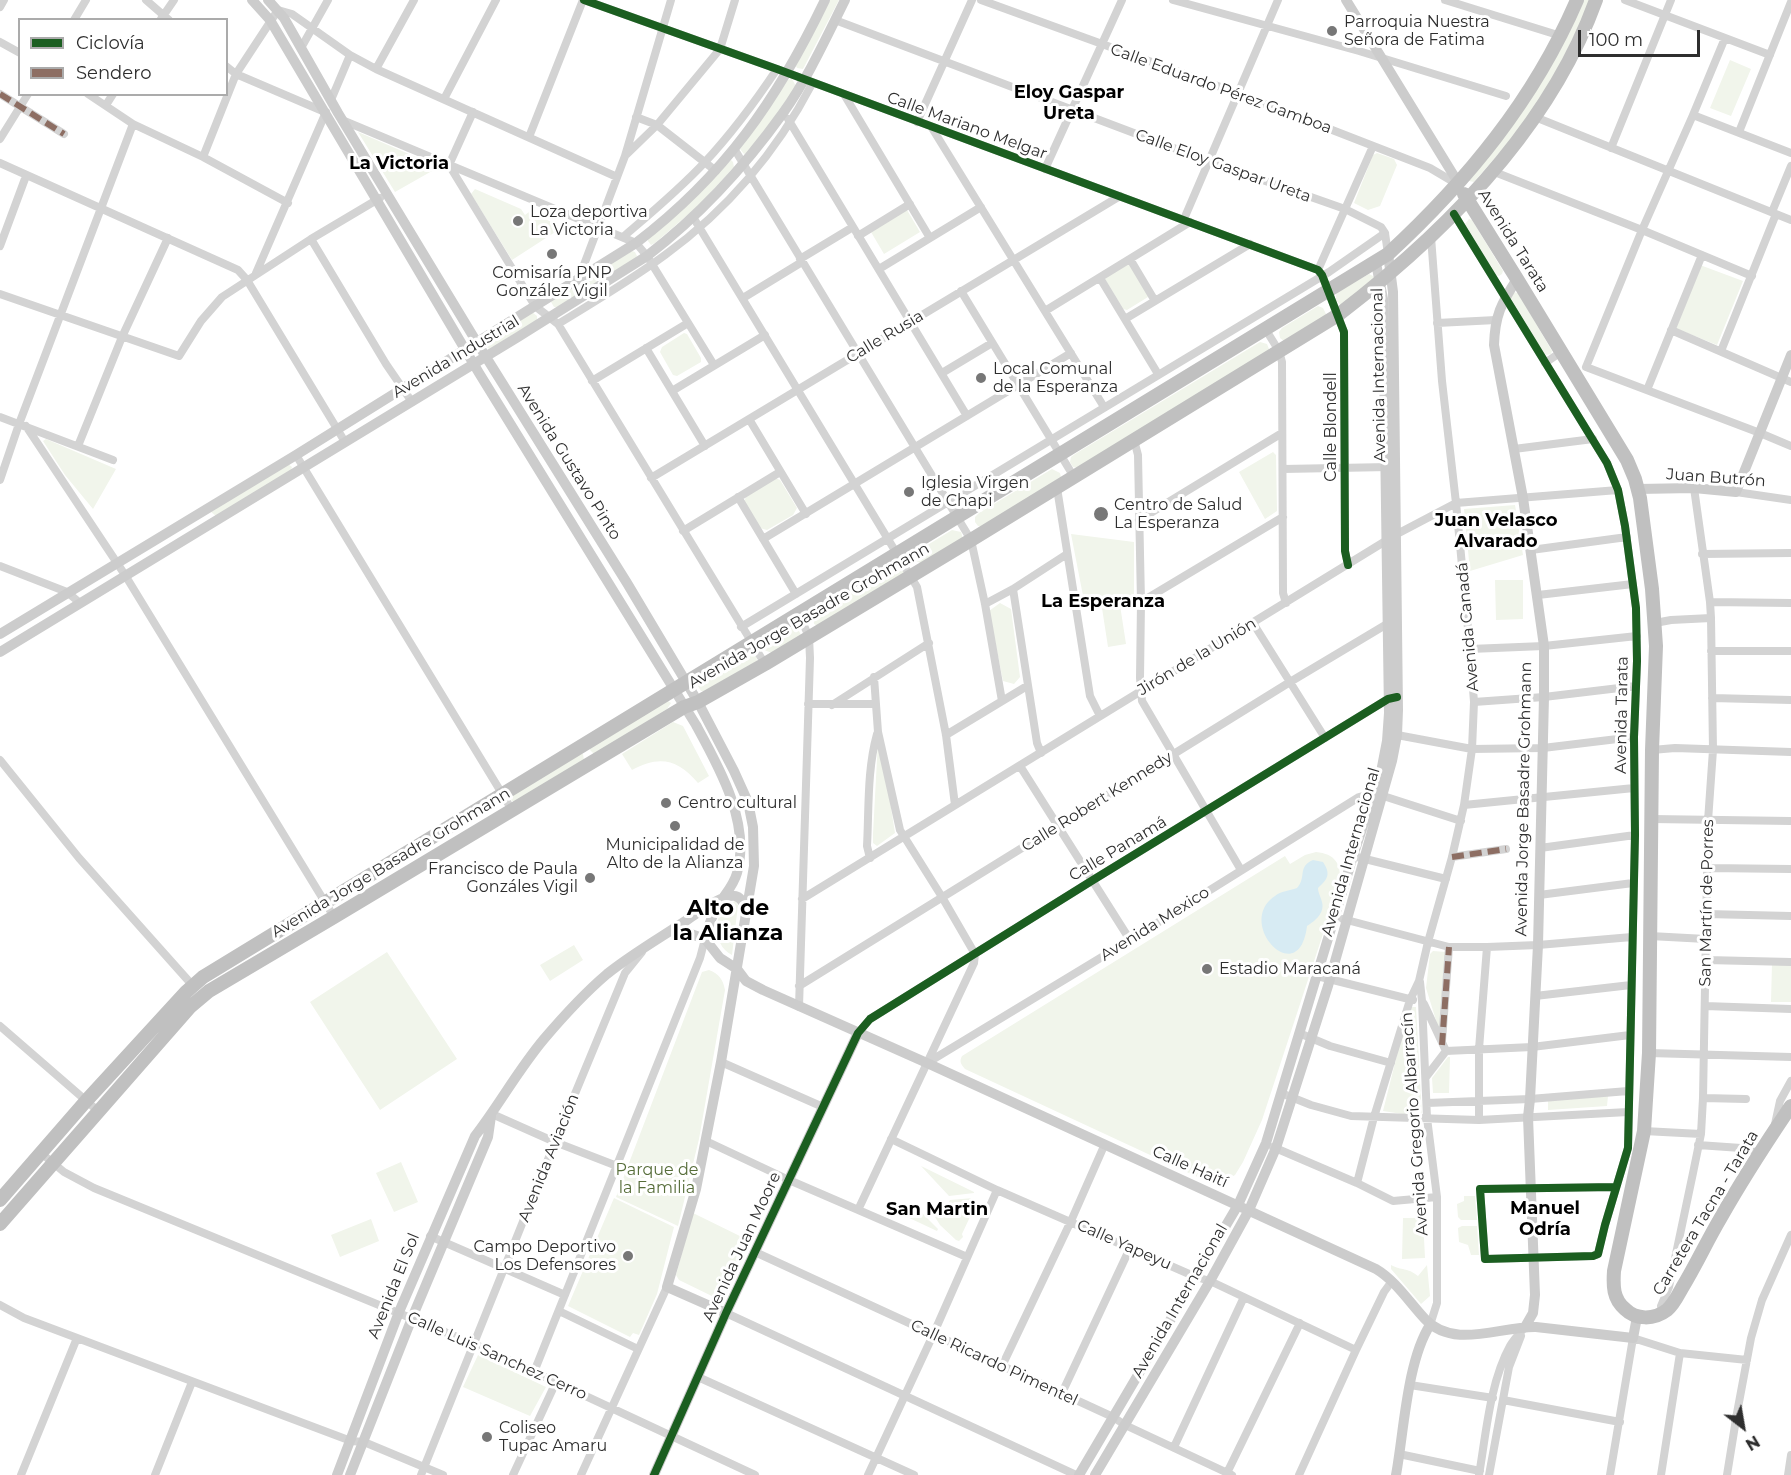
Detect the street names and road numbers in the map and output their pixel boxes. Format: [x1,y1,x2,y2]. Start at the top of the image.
street label: Calle Eduardo Pérez Gamboa [1108,40,1334,138]
street label: Calle Mariano Melgar [884,88,1050,164]
street label: Calle Eloy Gaspar Ureta [1133,125,1313,207]
street label: Avenida Tarata [1474,186,1552,296]
street label: Avenida Internacional [1368,288,1390,462]
street label: Calle Rusia [843,306,927,368]
street label: Avenida Industrial [389,312,523,402]
street label: Calle Blondell [1321,372,1341,482]
street label: Avenida Gustavo Pinto [513,380,625,544]
street label: Juan Butrón [1666,465,1766,491]
street label: Avenida Jorge Basadre Grohmann [685,539,933,693]
street label: Avenida Canadá [1453,561,1483,693]
street label: Jirón de la Unión [1134,614,1260,700]
street label: Avenida Tarata [1611,656,1633,774]
street label: Avenida Jorge Basadre Grohmann [1512,661,1536,937]
street label: Calle Robert Kennedy [1018,748,1176,856]
street label: Avenida Internacional [1318,765,1384,939]
street label: Avenida Jorge Basadre Grohmann [268,784,514,942]
street label: Calle Panamá [1066,812,1170,886]
street label: San Martín de Porres [1696,819,1718,987]
street label: Avenida Mexico [1097,883,1213,965]
street label: Avenida Gregorio Albarracín [1398,1011,1432,1237]
street label: Avenida Aviación [515,1091,583,1225]
street label: Carretera Tacna - Tarata [1649,1127,1763,1299]
street label: Calle Haití [1149,1142,1231,1192]
street label: Avenida Juan Moore [699,1169,785,1325]
street label: Calle Yapeyu [1074,1216,1174,1274]
street label: Avenida Internacional [1128,1221,1232,1381]
street label: Avenida El Sol [364,1230,424,1342]
street label: Calle Luis Sanchez Cerro [404,1308,590,1404]
street label: Calle Ricardo Pimentel [907,1316,1081,1410]

